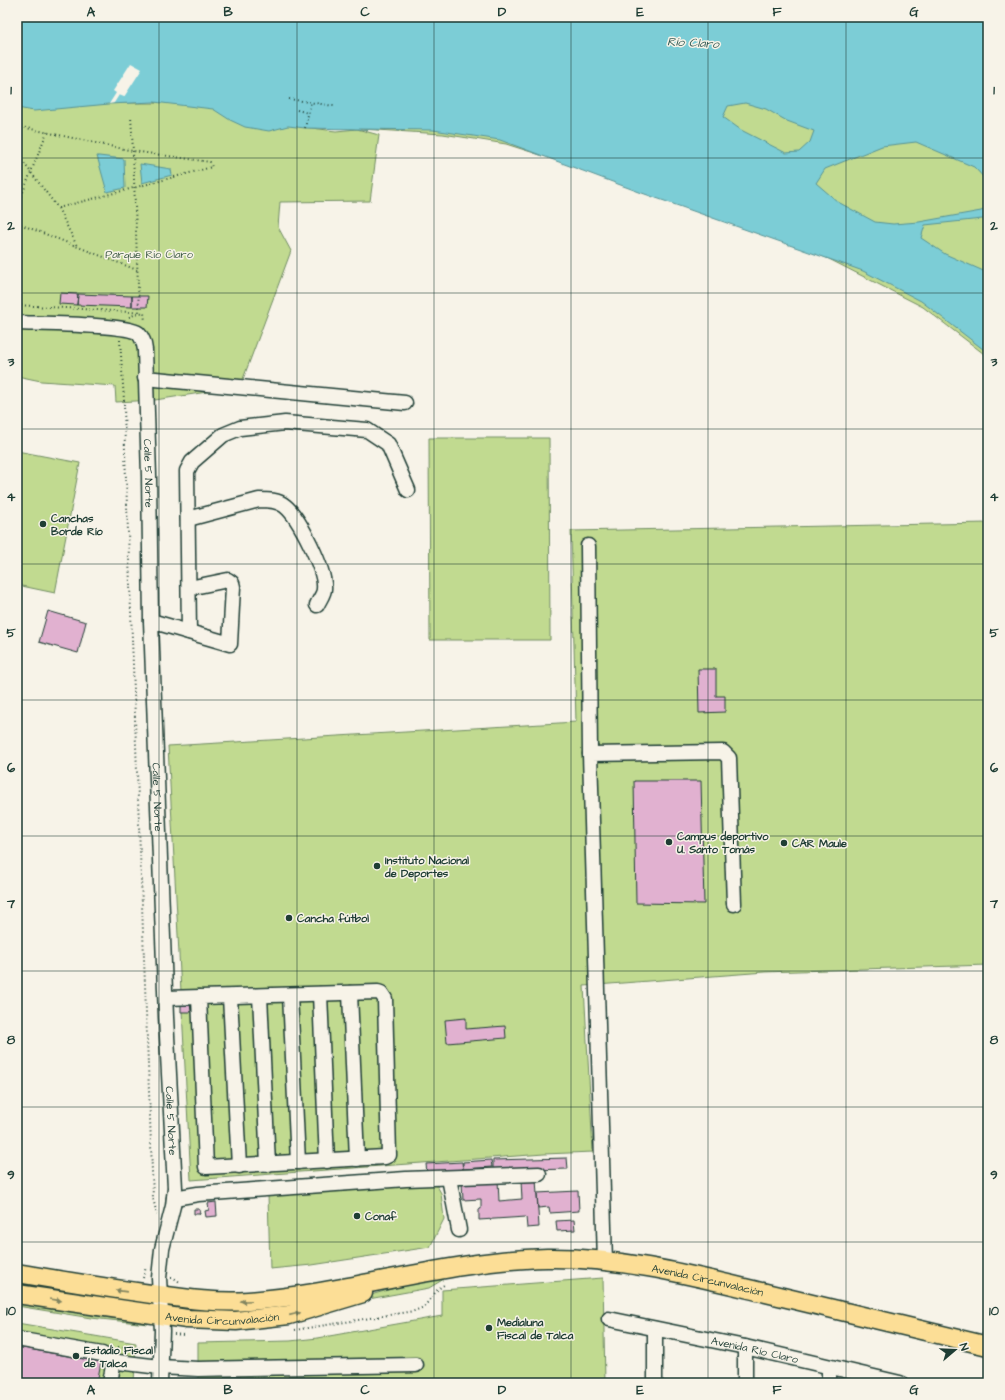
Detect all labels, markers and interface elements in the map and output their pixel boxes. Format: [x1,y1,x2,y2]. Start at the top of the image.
text: A [87,3,96,21]
text: B [223,3,233,21]
text: C [360,3,370,21]
text: D [498,3,507,21]
text: E [636,3,644,21]
text: F [772,3,782,21]
text: G [909,3,919,21]
water label: Río Claro [667,33,721,53]
text: 1 [10,81,12,99]
text: 1 [993,81,995,99]
text: 2 [6,217,15,235]
text: 2 [989,217,998,235]
park label: Parque Río Claro [105,247,194,262]
text: 3 [7,353,15,371]
text: 3 [990,353,998,371]
street label: Calle 5 Norte [140,439,157,508]
text: 4 [7,488,16,506]
text: 4 [990,488,999,506]
place label: Canchas Borde Río [51,511,104,539]
marker: Canchas Borde Río [38,519,48,529]
text: 5 [6,624,16,642]
text: 5 [989,624,999,642]
text: 6 [7,759,16,777]
text: 6 [990,759,999,777]
street label: Calle 5 Norte [149,762,166,832]
place label: Campus deportivo U. Santo Tomás [676,829,769,857]
place label: CAR Maule [792,836,847,851]
marker: Campus deportivo U. Santo Tomás [664,837,674,847]
marker: CAR Maule [779,838,789,848]
place label: Instituto Nacional de Deportes [384,853,469,882]
marker: Instituto Nacional de Deportes [372,861,382,871]
text: 7 [6,895,16,913]
text: 7 [989,895,999,913]
place label: Cancha fútbol [297,911,369,926]
marker: Cancha fútbol [284,913,294,923]
text: 8 [7,1031,16,1049]
text: 8 [990,1031,999,1049]
street label: Calle 5 Norte [162,1086,181,1156]
text: 9 [7,1166,15,1184]
text: 9 [990,1166,998,1184]
place label: Conaf [365,1209,397,1224]
marker: Conaf [352,1211,362,1221]
street label: Avenida Circunvalación [651,1260,766,1300]
one-way arrow [115,1288,127,1294]
one-way arrow [49,1297,62,1303]
one-way arrow [240,1297,252,1304]
text: 10 [6,1302,17,1320]
text: 10 [989,1302,1000,1320]
street label: Avenida Circunvalación [164,1308,280,1329]
one-way arrow [289,1311,301,1317]
place label: Medialuna Fiscal de Talca [497,1315,574,1343]
marker: Medialuna Fiscal de Talca [484,1323,494,1333]
north arrow [935,1330,975,1370]
street label: Avenida Río Claro [710,1333,801,1367]
text: N [956,1341,972,1353]
place label: Estadio Fiscal de Talca [83,1343,153,1371]
marker: Estadio Fiscal de Talca [71,1351,81,1361]
text: A [87,1381,96,1399]
text: B [223,1381,233,1399]
text: C [360,1381,370,1399]
text: D [498,1381,507,1399]
text: E [636,1381,644,1399]
text: F [772,1381,782,1399]
text: G [909,1381,919,1399]

